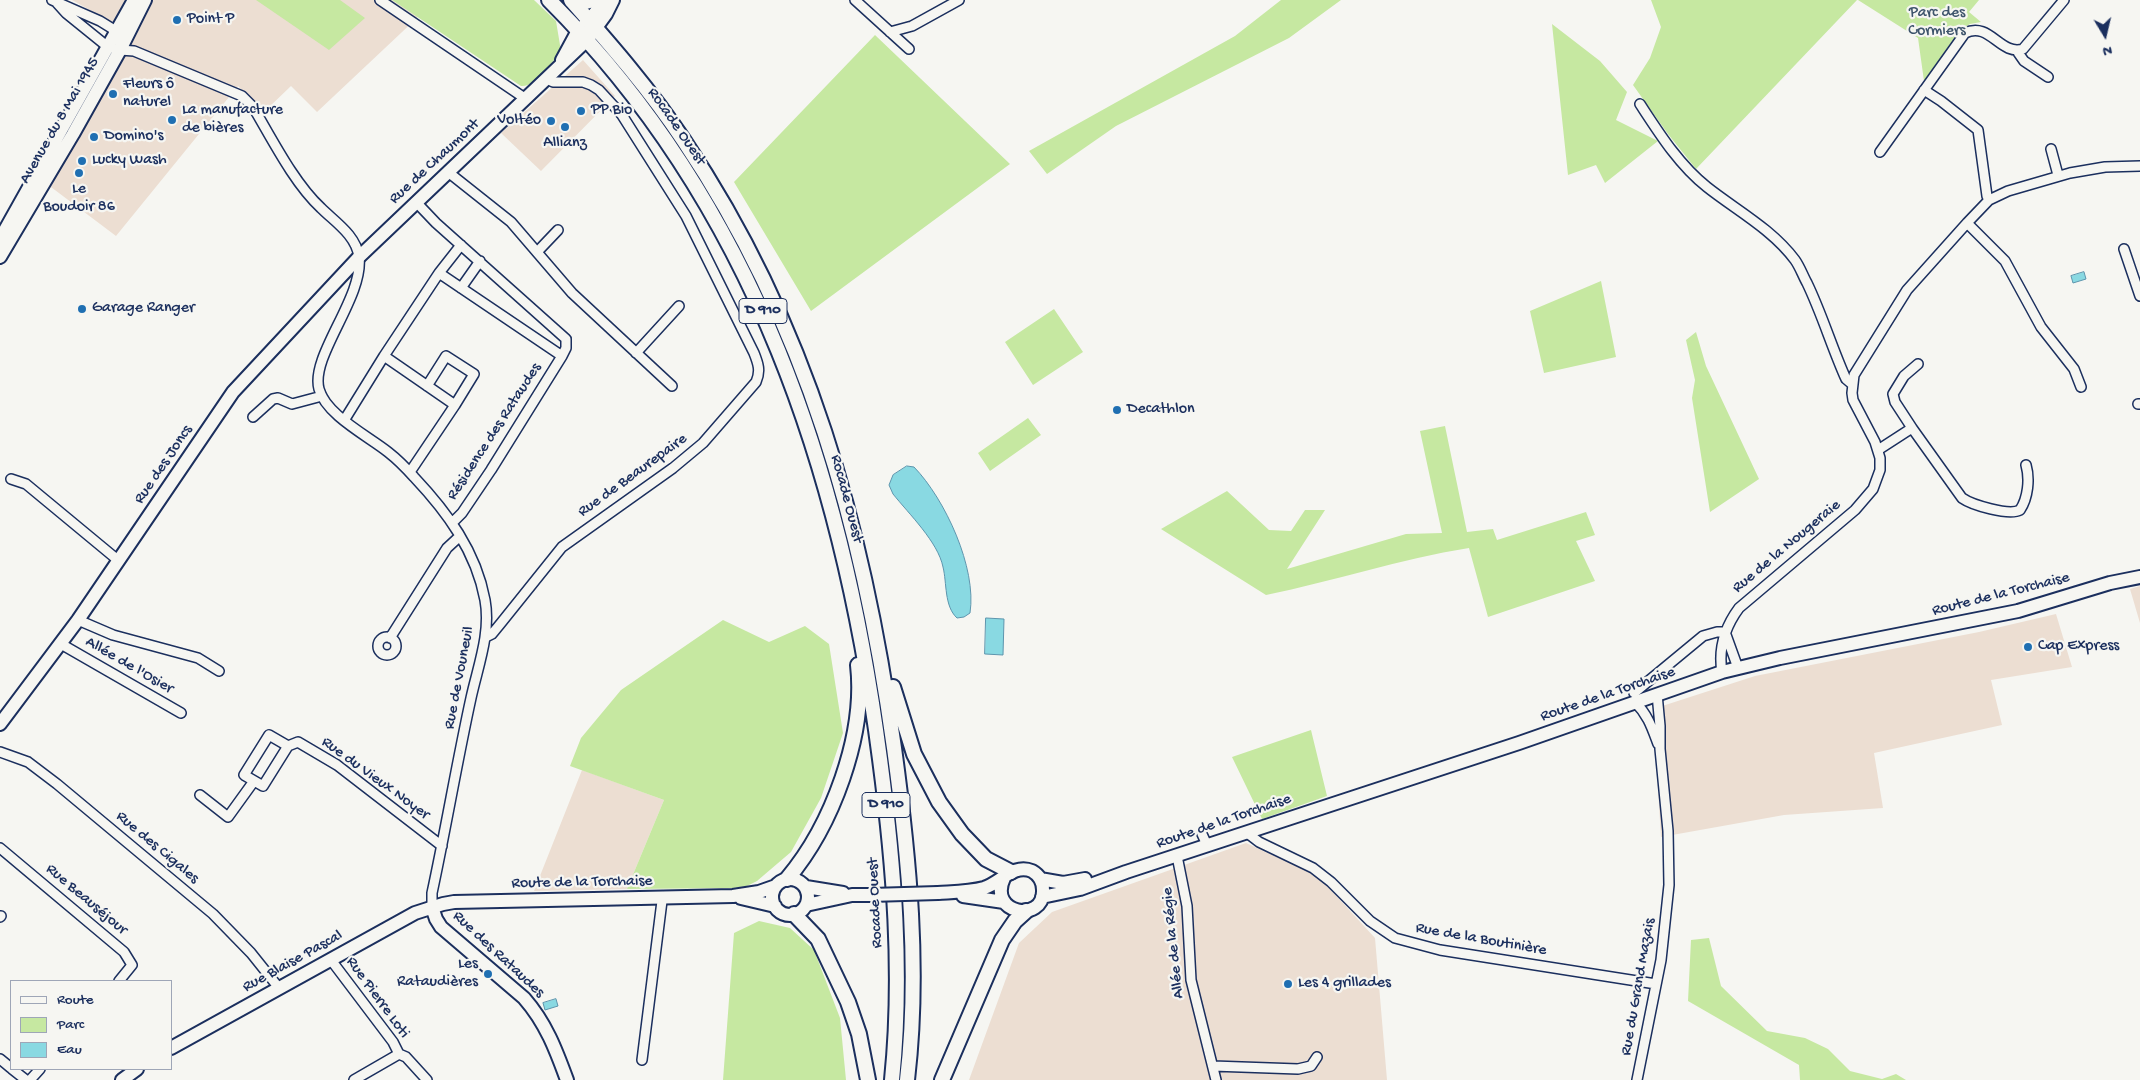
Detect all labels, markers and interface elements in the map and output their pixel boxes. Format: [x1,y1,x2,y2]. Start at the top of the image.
park label: Parc des Cormiers [1908,4,1966,42]
place label: Point P [187,10,234,30]
north arrow [2080,10,2130,60]
marker: Point P [171,14,183,26]
text: N [2102,41,2113,59]
street label: Avenue du 8 Mai 1945 [16,54,104,188]
place label: Fleurs ô naturel [123,75,174,113]
street label: Rocade Ouest [642,85,710,169]
marker: Fleurs ô naturel [107,88,119,100]
place label: La manufacture de bières [182,101,283,139]
place label: PP Bio [591,101,632,121]
marker: PP Bio [575,105,587,117]
place label: Voltéo [497,111,541,131]
marker: La manufacture de bières [166,114,178,126]
street label: Rue de Chaumont [386,115,484,209]
marker: Voltéo [545,115,557,127]
marker: Allianz [559,121,571,133]
place label: Domino's [104,127,163,147]
marker: Domino's [88,131,100,143]
place label: Allianz [543,134,587,154]
place label: Lucky Wash [92,151,167,171]
marker: Lucky Wash [76,155,88,167]
marker: Le Boudoir 86 [73,167,85,179]
place label: Le Boudoir 86 [43,180,115,218]
road number: D 910 [739,298,787,324]
place label: Garage Ranger [92,299,195,319]
marker: Garage Ranger [76,303,88,315]
street label: Résidence des Rataudes [443,360,547,504]
place label: Decathlon [1127,400,1195,420]
marker: Decathlon [1111,404,1123,416]
street label: Rue des Joncs [131,422,197,508]
street label: Rue de Beaurepaire [575,430,691,522]
street label: Rocade Ouest [825,453,867,545]
street label: Rue de la Nougeraie [1729,496,1845,598]
street label: Route de la Torchaise [1930,569,2072,621]
street label: Rue de Vouneuil [441,625,479,731]
street label: Allée de l'Osier [81,633,177,699]
place label: Cap Express [2038,637,2119,657]
marker: Cap Express [2022,641,2034,653]
street label: Route de la Torchaise [1538,663,1678,727]
street label: Rue du Vieux Noyer [317,733,433,825]
street label: Route de la Torchaise [1154,790,1294,854]
road number: D 910 [862,792,910,818]
street label: Rue des Cigales [111,808,203,888]
street label: Rocade Ouest [864,857,888,949]
street label: Rue Beauséjour [41,860,131,940]
street label: Route de la Torchaise [511,872,653,894]
street label: Allée de la Régie [1159,886,1189,1000]
street label: Rue des Rataudes [448,907,548,1003]
street label: Rue du Grand Mazais [1617,917,1661,1057]
street label: Rue de la Boutinière [1414,919,1548,961]
street label: Rue Blaise Pascal [240,927,346,997]
street label: Rue Pierre Loti [341,954,413,1042]
place label: Les Rataudières [397,955,478,993]
marker: Les Rataudières [482,968,494,980]
place label: Les 4 grillades [1298,974,1391,994]
marker: Les 4 grillades [1282,978,1294,990]
legend [10,980,172,1070]
text: Route [57,991,94,1009]
text: Parc [57,1016,84,1034]
text: Eau [57,1041,82,1059]

